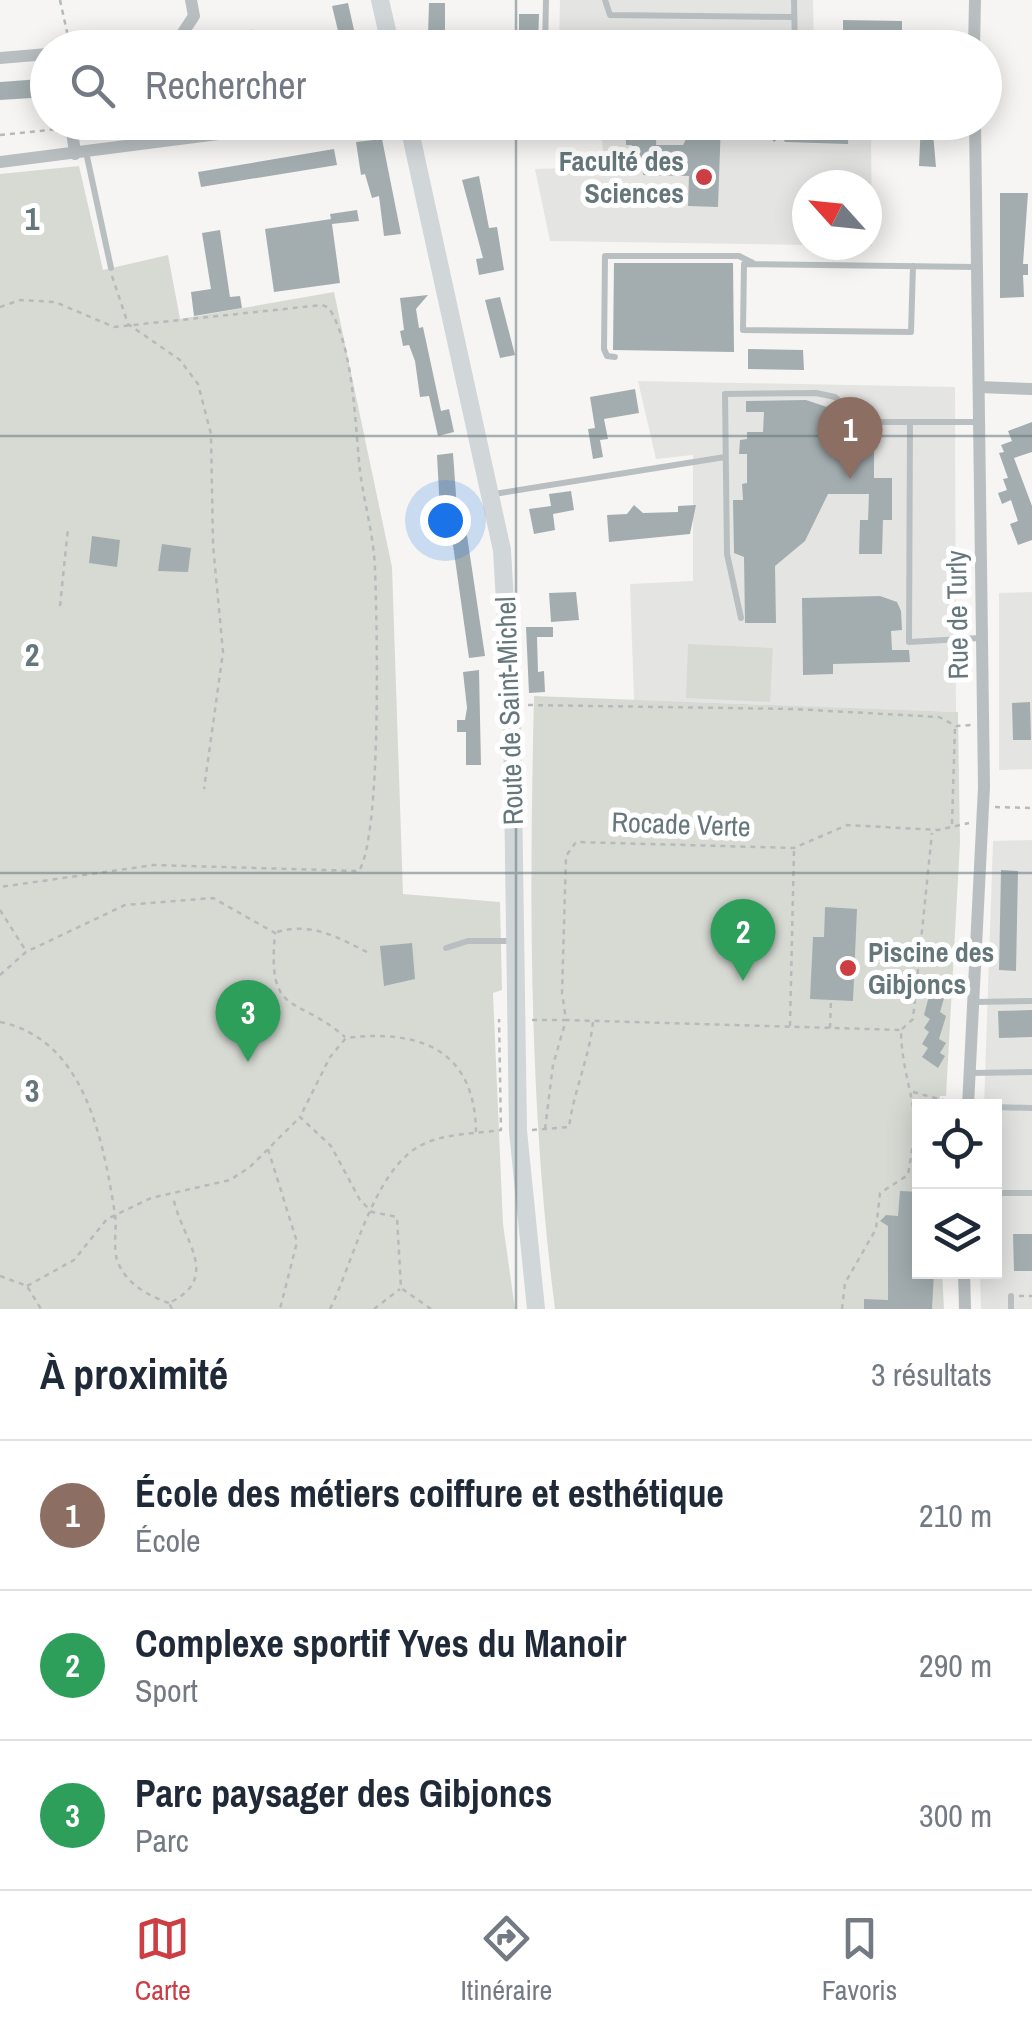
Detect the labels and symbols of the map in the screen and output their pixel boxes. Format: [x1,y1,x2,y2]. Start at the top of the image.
place label: Faculté des Sciences [559,142,684,212]
marker: Faculté des Sciences [693,166,715,188]
north arrow [792,170,882,260]
text: 1 [25,197,40,240]
pin: 1 [818,396,882,479]
your location [420,495,471,546]
street label: Rue de Turly [937,550,977,680]
street label: Route de Saint-Michel [486,596,532,826]
text: 2 [25,633,39,676]
street label: Rocade Verte [611,803,751,845]
pin: 2 [710,898,776,981]
place label: Piscine des Gibjoncs [868,933,994,1003]
marker: Piscine des Gibjoncs [837,957,859,979]
pin: 3 [216,980,280,1062]
text: 3 [25,1069,39,1112]

